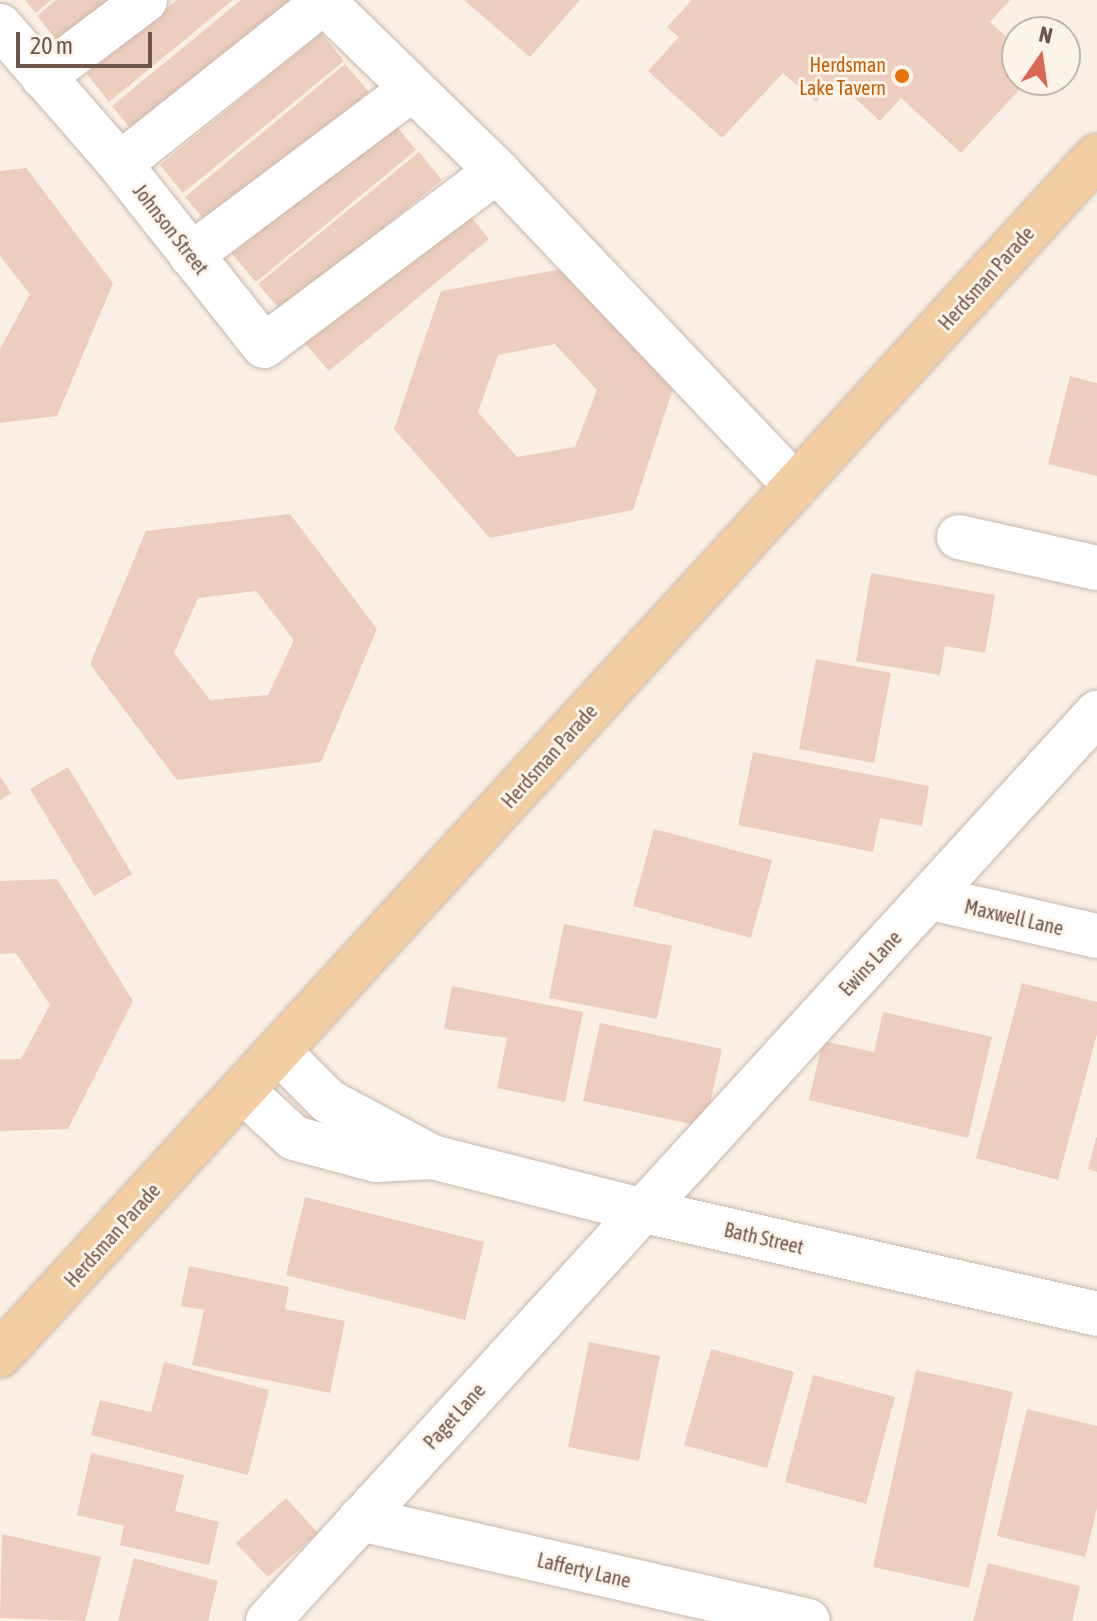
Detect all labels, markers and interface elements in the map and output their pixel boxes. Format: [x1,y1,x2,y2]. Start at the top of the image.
scale bar [20,16,156,66]
north arrow [1001,16,1081,96]
text: N [1037,20,1055,49]
text: 20 m [30,32,73,59]
place label: Herdsman Lake Tavern [799,52,886,99]
marker: Herdsman Lake Tavern [893,67,911,85]
street label: Johnson Street [128,179,214,279]
street label: Herdsman Parade [933,221,1039,335]
street label: Herdsman Parade [496,699,602,813]
street label: Maxwell Lane [962,894,1066,940]
street label: Ewins Lane [834,925,906,1001]
street label: Herdsman Parade [59,1178,165,1292]
street label: Bath Street [722,1217,806,1259]
street label: Paget Lane [418,1378,490,1454]
street label: Lafferty Lane [535,1548,633,1592]

